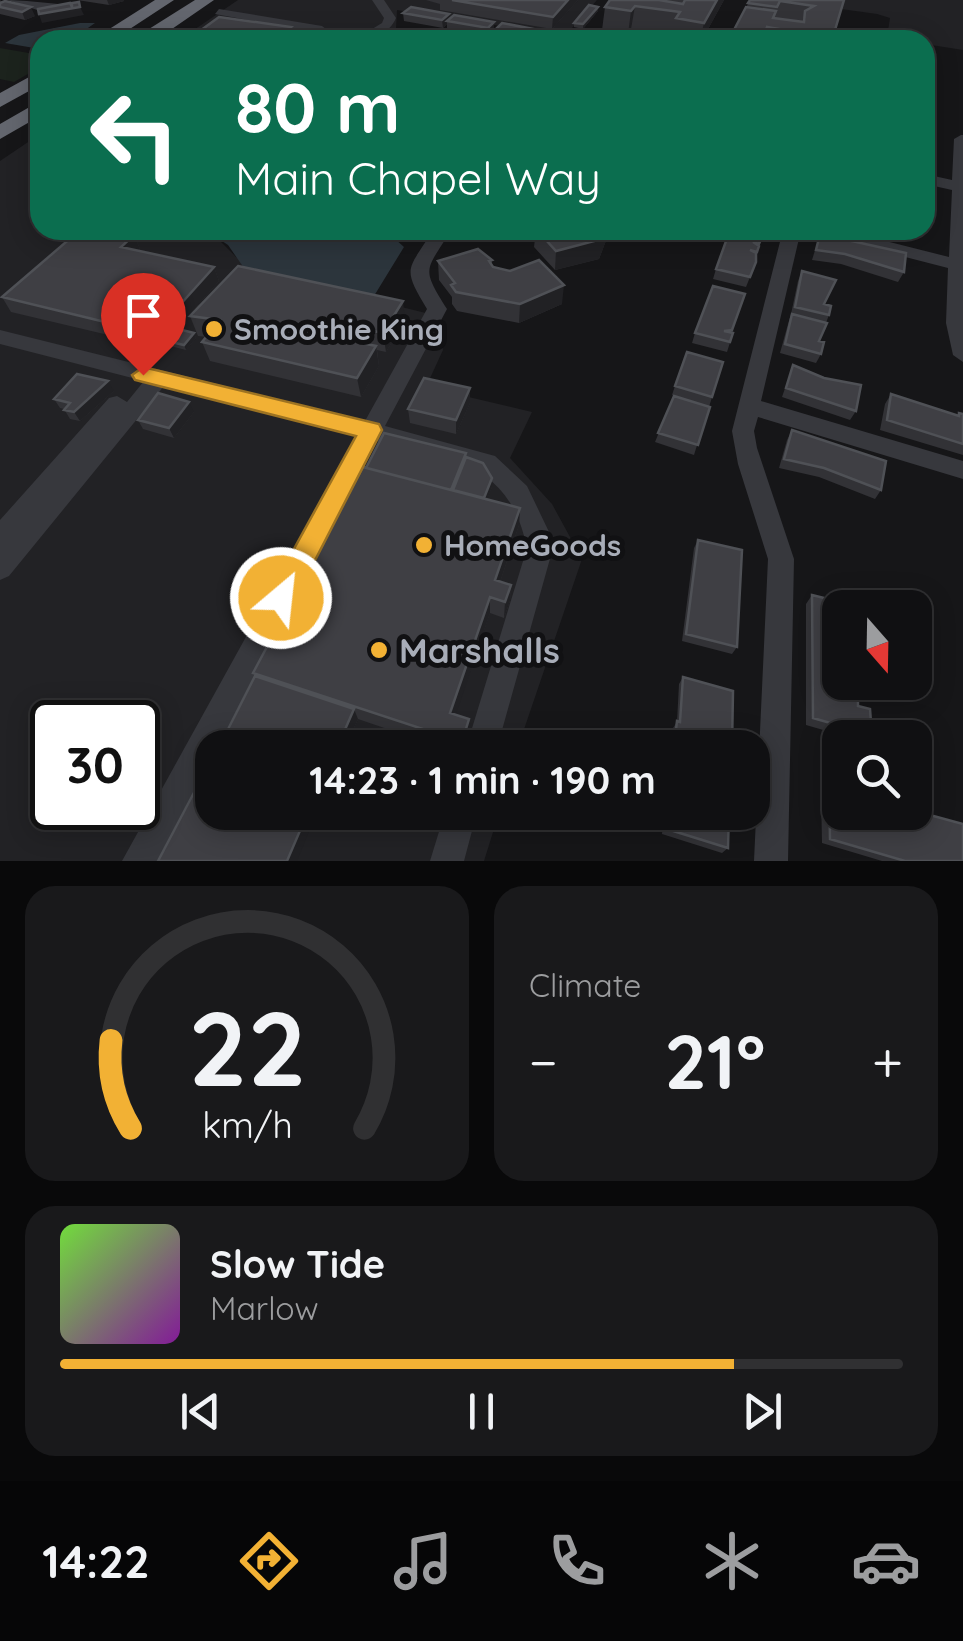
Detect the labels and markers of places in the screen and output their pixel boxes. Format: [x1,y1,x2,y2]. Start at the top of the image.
pin [101,273,186,376]
place label: Smoothie King [234,310,444,348]
marker: Smoothie King [203,318,225,340]
place label: HomeGoods [444,526,621,564]
marker: HomeGoods [413,534,435,556]
place label: Marshalls [399,628,560,672]
marker: Marshalls [368,639,390,661]

